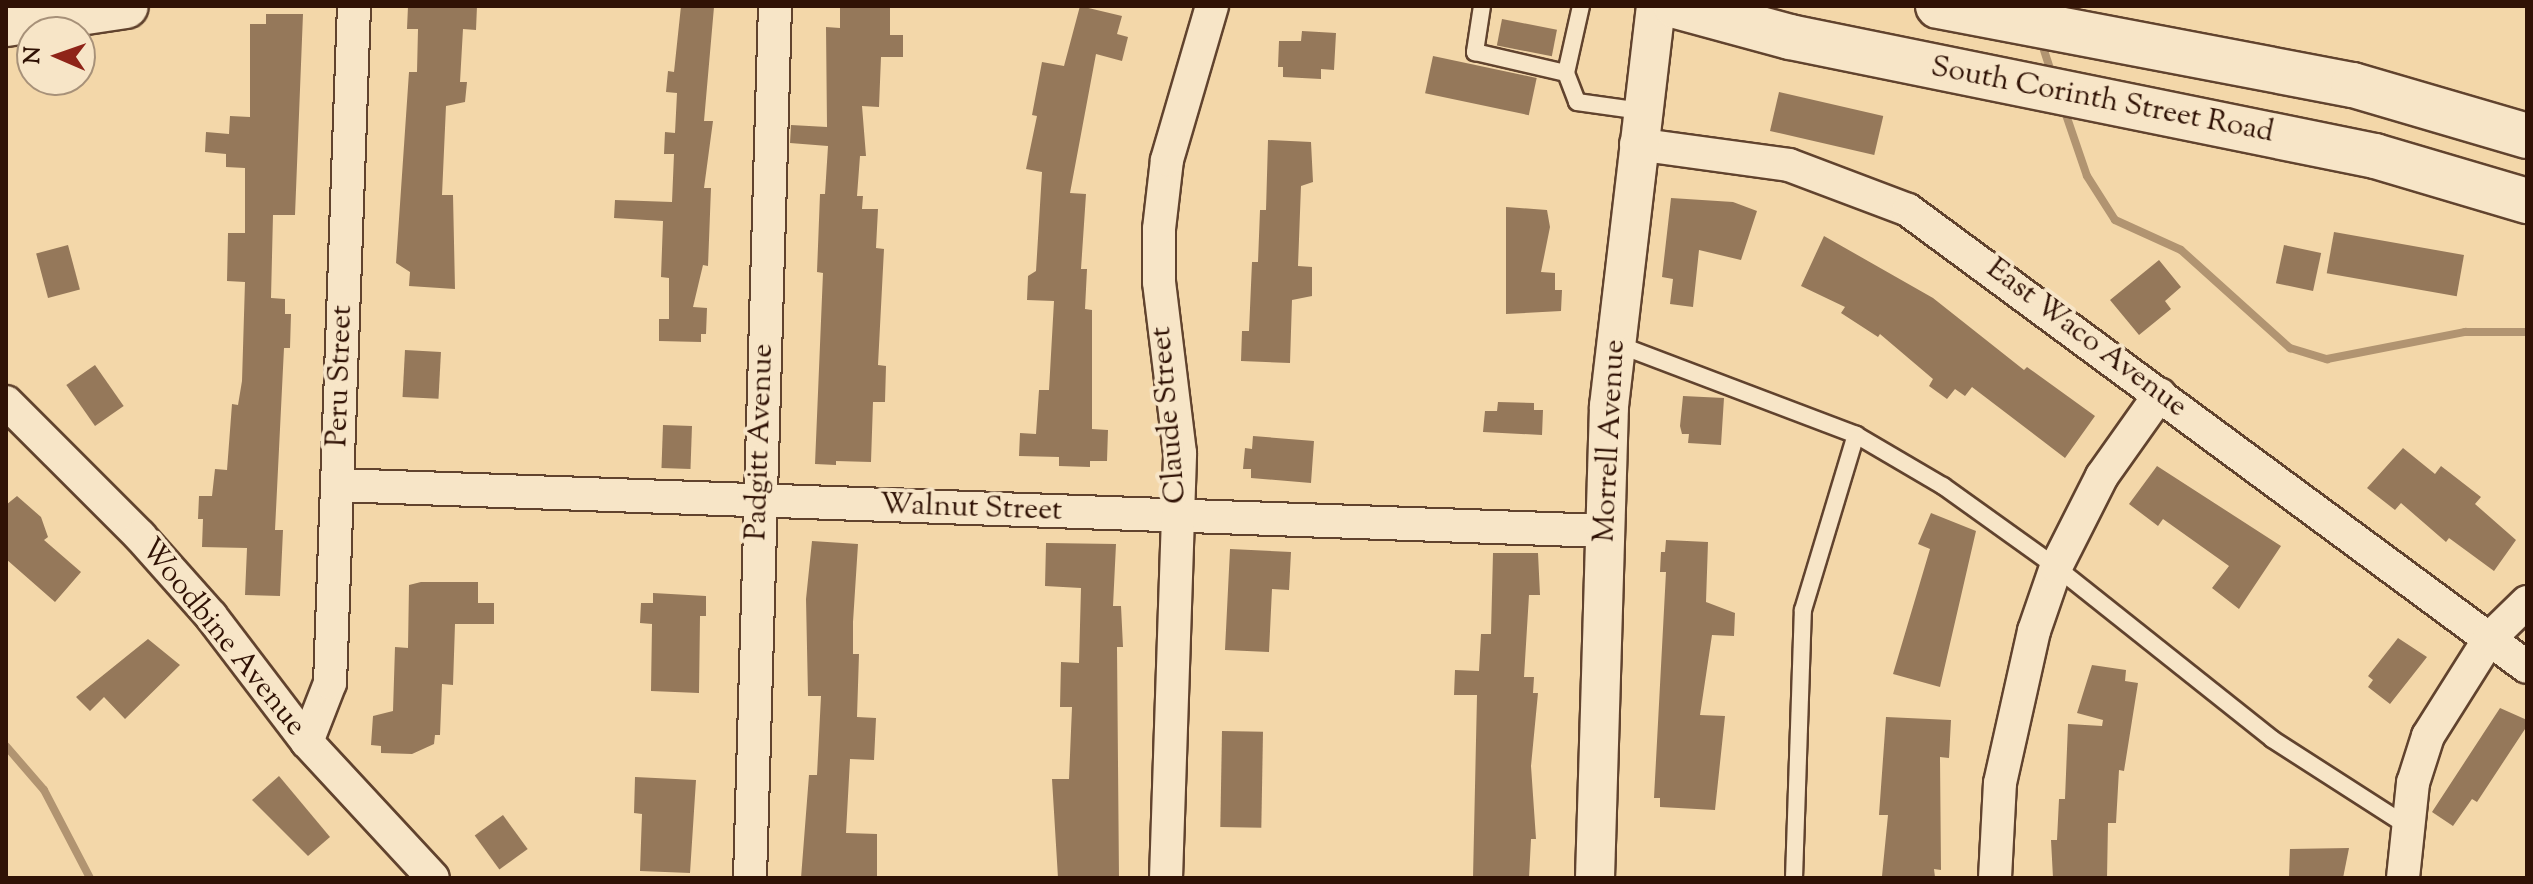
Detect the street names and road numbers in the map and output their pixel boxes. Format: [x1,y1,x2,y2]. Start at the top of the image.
street label: South Corinth Street Road [1928,50,2276,152]
street label: East Waco Avenue [1979,252,2193,426]
street label: Peru Street [321,304,361,448]
street label: Claude Street [1144,325,1196,505]
street label: Morrell Avenue [1588,339,1634,543]
street label: Padgitt Avenue [740,343,782,541]
street label: Walnut Street [879,488,1063,530]
street label: Woodbine Avenue [131,532,313,744]

